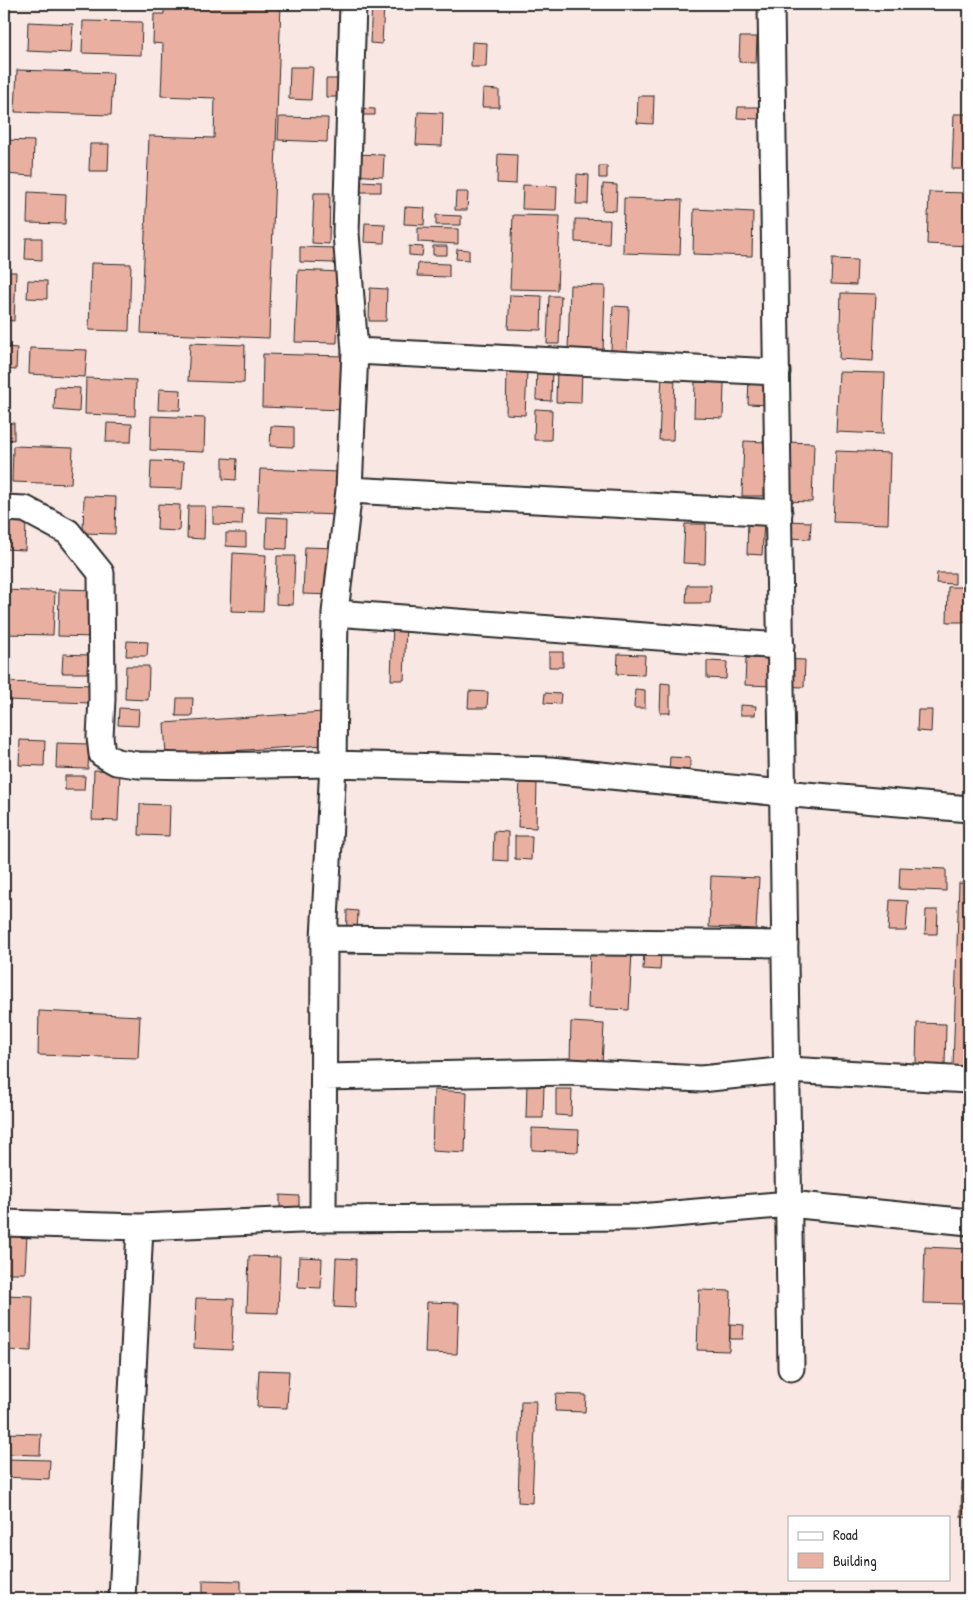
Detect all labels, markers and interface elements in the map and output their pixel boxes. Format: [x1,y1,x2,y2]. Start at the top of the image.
legend [788,1516,950,1580]
text: Road [833,1524,858,1545]
text: Building [833,1550,877,1571]

